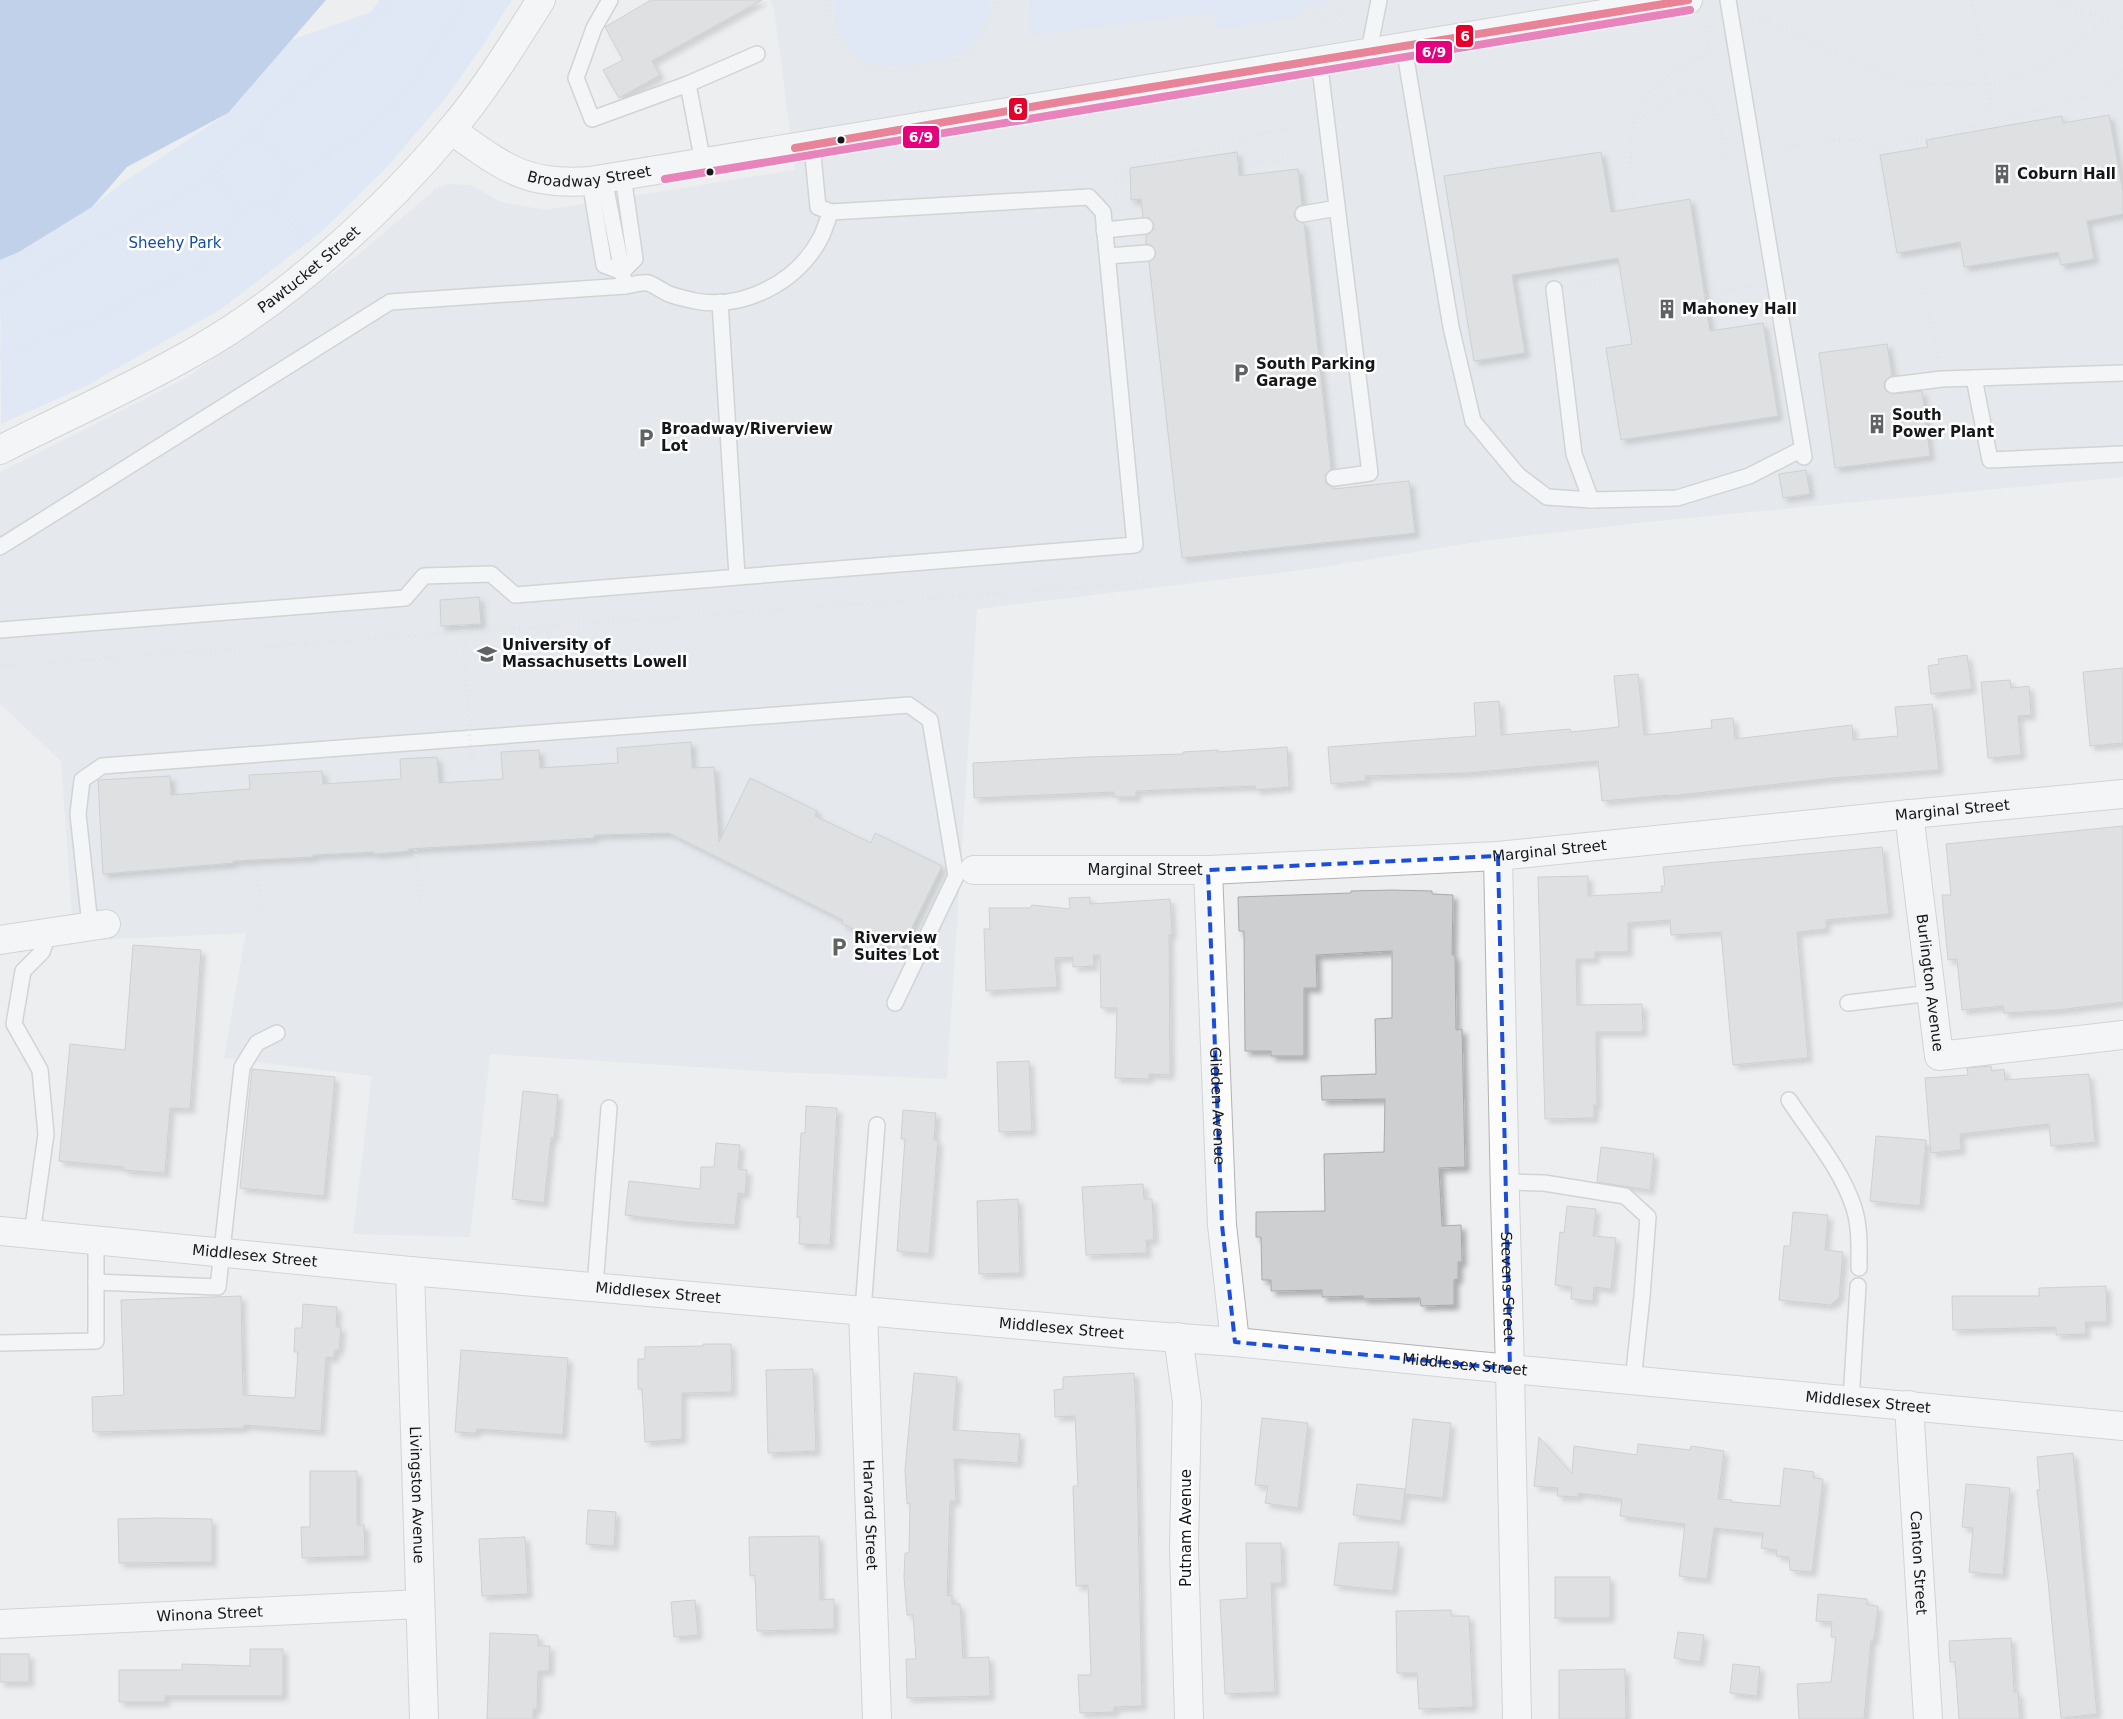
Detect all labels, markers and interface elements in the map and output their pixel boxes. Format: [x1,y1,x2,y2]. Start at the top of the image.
line badge: 6 [1455,24,1474,48]
text: 6 [1460,28,1470,44]
line badge: 6/9 [1415,40,1453,64]
text: 6/9 [1422,44,1446,60]
line badge: 6 [1008,97,1028,121]
text: 6 [1013,101,1023,117]
line badge: 6/9 [902,125,940,149]
text: 6/9 [909,129,933,145]
unlabelled marker [836,135,846,145]
street label: Broadway Street [525,162,653,191]
building icon: Coburn Hall [1991,163,2013,185]
place label: Coburn Hall [2017,165,2116,183]
unlabelled marker [705,167,715,177]
street label: Pawtucket Street [254,222,364,317]
park label: Sheehy Park [128,234,222,252]
building icon: Mahoney Hall [1656,298,1678,320]
place label: Mahoney Hall [1682,300,1797,318]
place label: South Parking Garage [1256,355,1376,390]
parking icon: South Parking Garage [1230,362,1252,384]
place label: South Power Plant [1892,406,1994,441]
building icon: South Power Plant [1866,413,1888,435]
place label: Broadway/Riverview Lot [661,420,833,455]
parking icon: Broadway/Riverview Lot [635,427,657,449]
place label: University of Massachusetts Lowell [502,636,687,671]
school or university icon: University of Massachusetts Lowell [476,643,498,665]
street label: Marginal Street [1894,796,2011,825]
street label: Marginal Street [1491,836,1608,866]
street label: Marginal Street [1087,861,1203,879]
street label: Burlington Avenue [1912,913,1947,1053]
place label: Riverview Suites Lot [854,929,939,964]
parking icon: Riverview Suites Lot [828,936,850,958]
street label: Glidden Avenue [1206,1046,1229,1165]
street label: Stevens Street [1497,1231,1518,1343]
street label: Middlesex Street [191,1241,318,1271]
street label: Middlesex Street [595,1278,722,1307]
street label: Middlesex Street [998,1314,1125,1343]
street label: Middlesex Street [1401,1350,1528,1380]
street label: Middlesex Street [1805,1387,1932,1417]
street label: Livingston Avenue [406,1426,428,1564]
street label: Harvard Street [859,1459,881,1571]
street label: Putnam Avenue [1177,1469,1195,1587]
street label: Canton Street [1906,1510,1931,1615]
street label: Winona Street [156,1602,263,1626]

